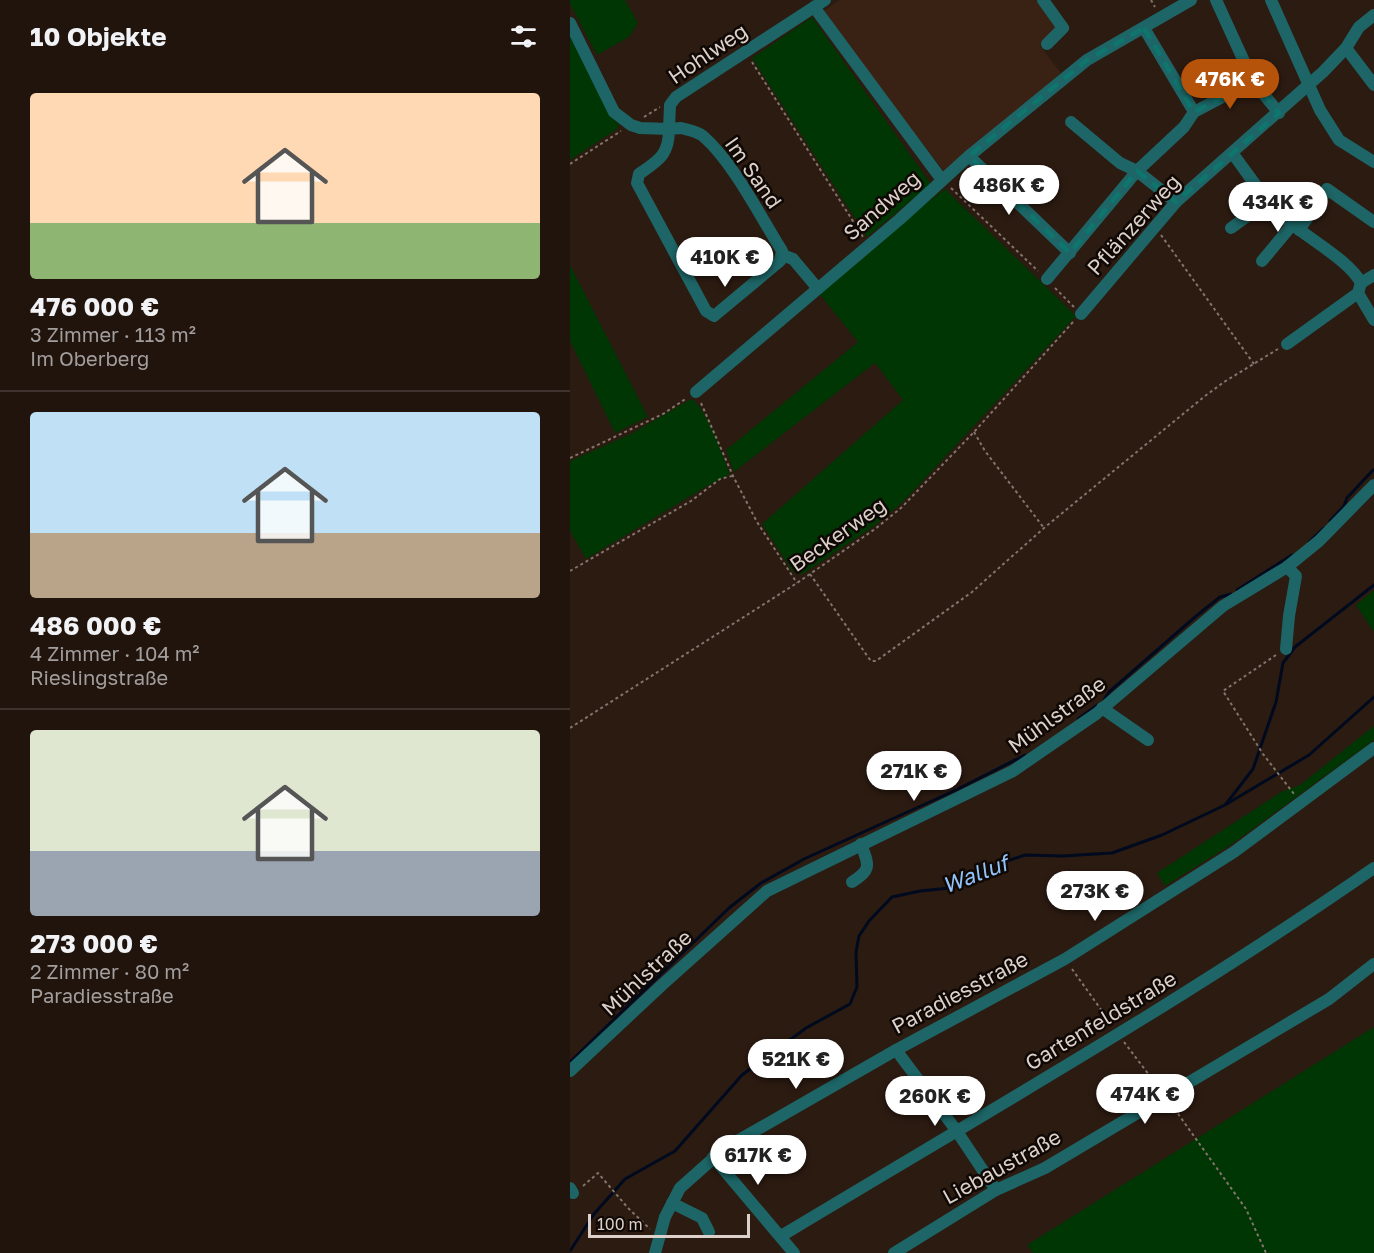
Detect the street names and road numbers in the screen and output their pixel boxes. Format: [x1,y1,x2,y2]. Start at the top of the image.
street label: Hohlweg [663,17,752,89]
street label: Im Sand [720,132,788,213]
street label: Sandweg [838,165,925,246]
street label: Pflänzerweg [1081,169,1185,280]
street label: Beckerweg [784,491,891,577]
street label: Mühlstraße [1003,670,1110,758]
street label: Mühlstraße [596,924,697,1021]
street label: Paradiesstraße [887,945,1032,1039]
street label: Gartenfeldstraße [1020,965,1181,1075]
street label: Liebaustraße [938,1123,1065,1209]

